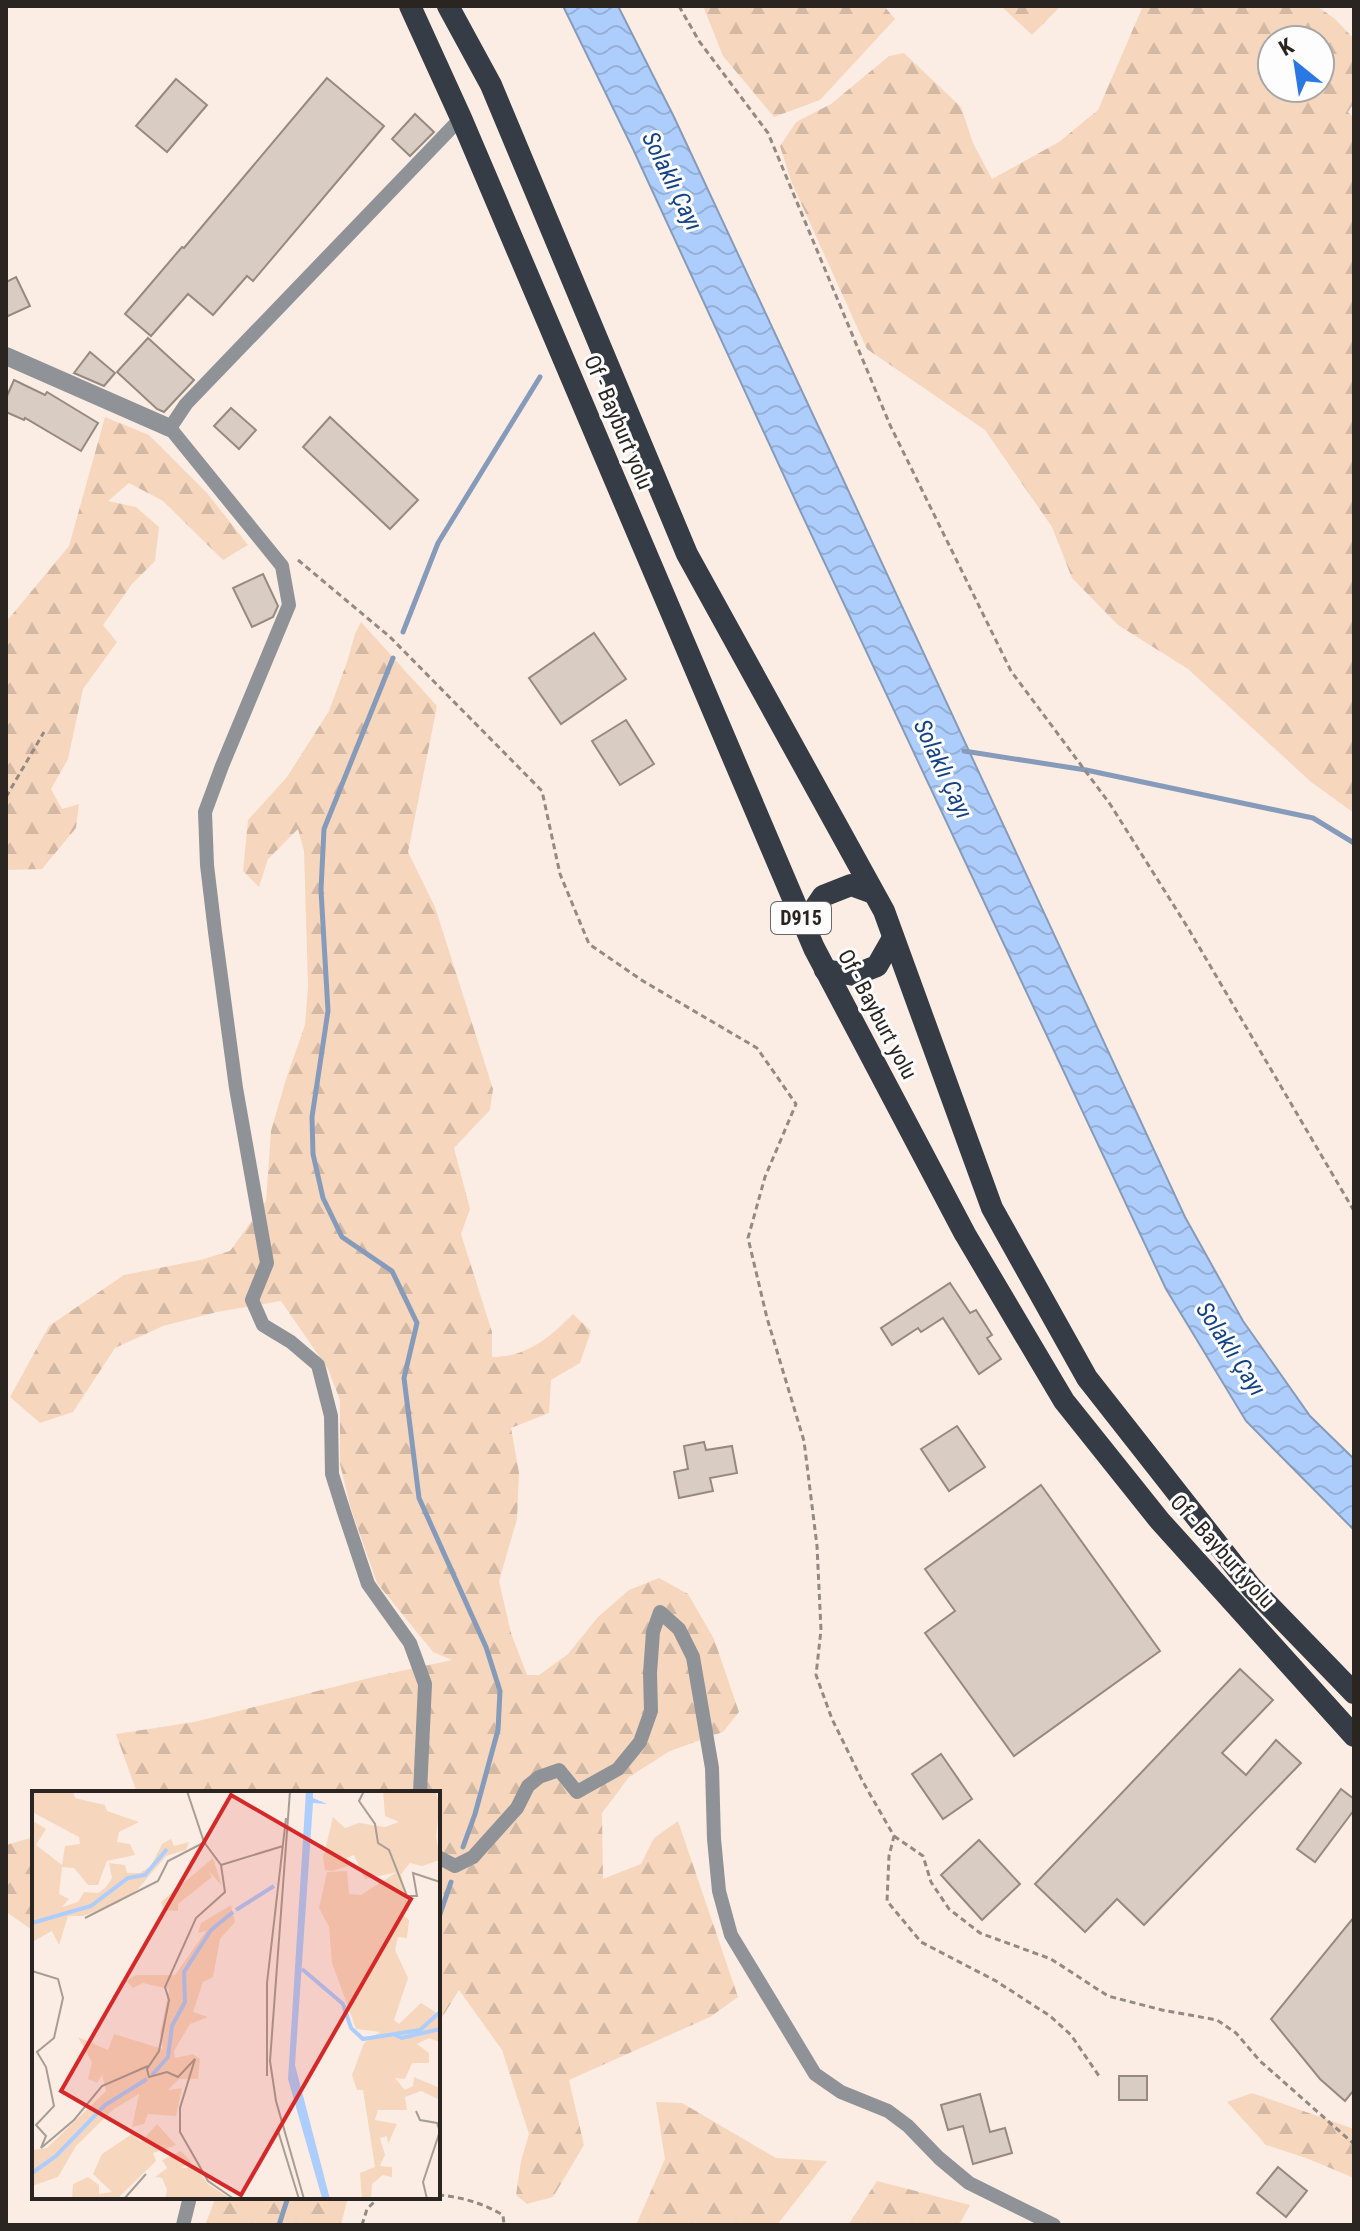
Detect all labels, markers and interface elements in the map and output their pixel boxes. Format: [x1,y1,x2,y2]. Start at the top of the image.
north arrow [1256,24,1336,104]
text: K [1275,33,1298,61]
water label: Solaklı Çayı [636,127,708,235]
street label: Of - Bayburt yolu [579,351,658,493]
water label: Solaklı Çayı [908,715,978,823]
road number: D915 [771,902,831,934]
street label: Of - Bayburt yolu [833,945,922,1083]
water label: Solaklı Çayı [1190,1297,1272,1401]
street label: Of - Bayburt yolu [1165,1490,1280,1613]
inset map [32,1791,440,2199]

